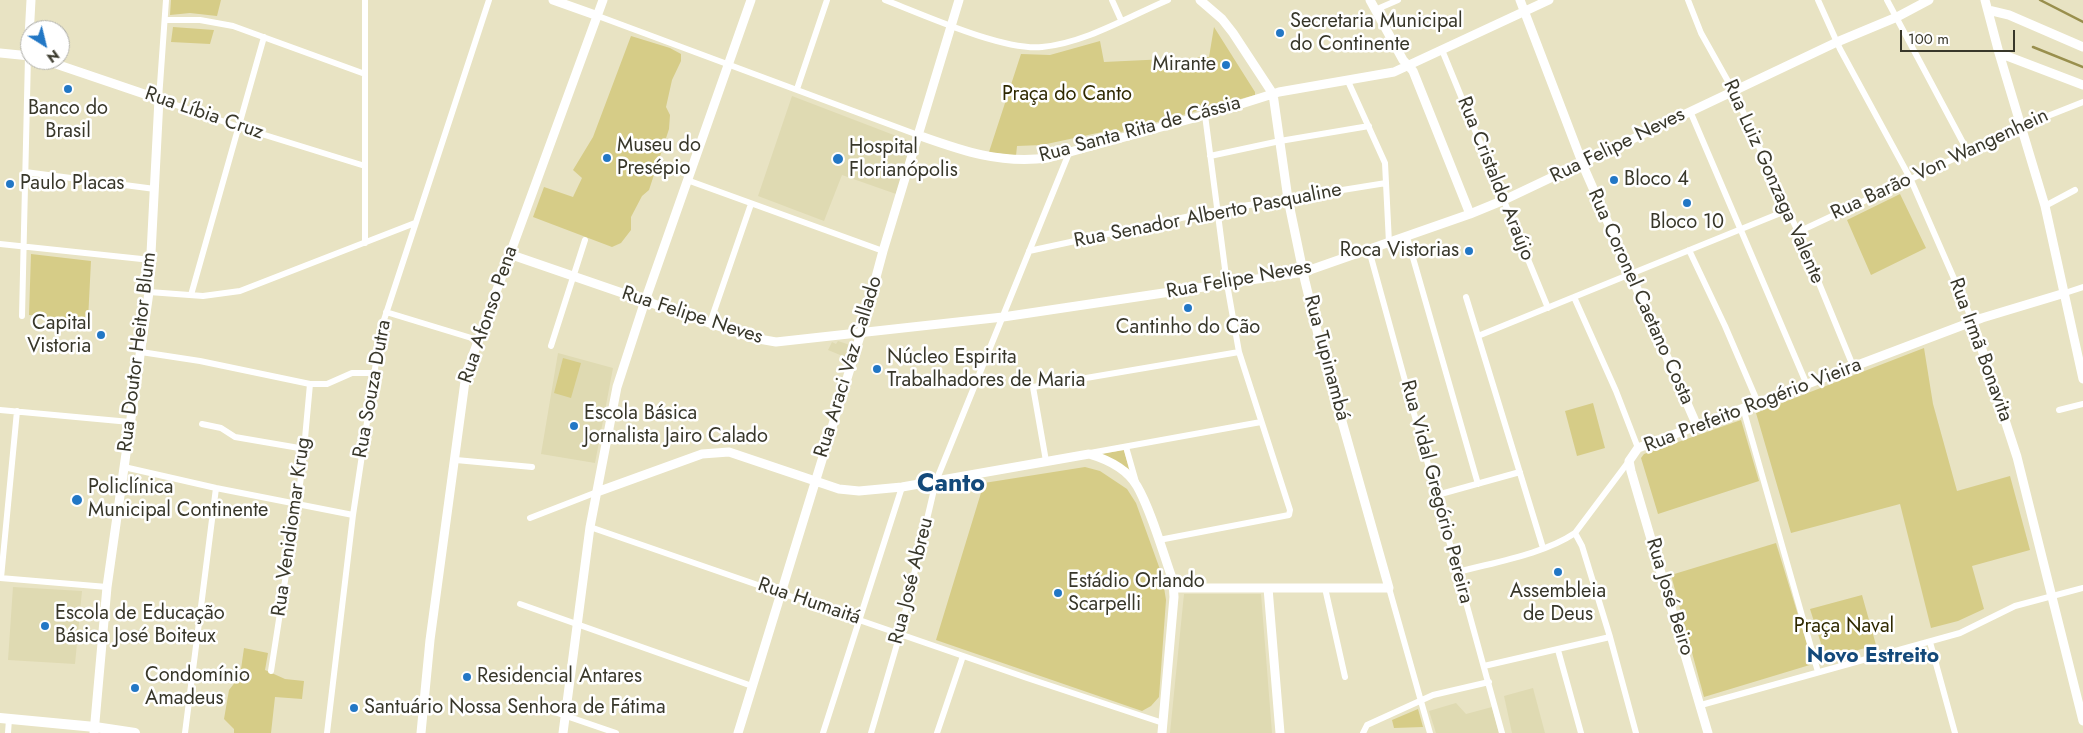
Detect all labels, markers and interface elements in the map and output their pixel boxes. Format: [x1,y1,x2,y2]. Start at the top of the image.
place label: Secretaria Municipal do Continente [1290,10,1463,57]
north arrow [20,20,70,70]
scale bar [1903,20,2018,52]
marker: Secretaria Municipal do Continente [1274,27,1286,39]
text: 100 m [1908,28,1949,50]
text: N [43,45,64,68]
place label: Mirante [1153,53,1216,77]
marker: Mirante [1220,59,1232,71]
street label: Rua Luiz Gonzaga Valente [1717,76,1829,288]
street label: Rua Líbia Cruz [141,82,267,146]
marker: Banco do Brasil [62,83,74,95]
park label: Praça do Canto [1002,83,1132,107]
street label: Rua Santa Rita de Cássia [1037,92,1243,168]
street label: Rua Cristaldo Araújo [1451,94,1539,264]
place label: Banco do Brasil [28,97,108,144]
street label: Rua Felipe Neves [1547,103,1689,189]
street label: Rua Barão Von Wangenhein [1827,104,2053,226]
place label: Museu do Presépio [617,134,701,181]
place label: Hospital Florianópolis [849,136,958,183]
marker: Museu do Presépio [601,152,613,164]
marker: Hospital Florianópolis [831,152,845,166]
place label: Bloco 4 [1624,168,1689,192]
place label: Paulo Placas [20,172,124,196]
marker: Bloco 4 [1608,174,1620,186]
marker: Paulo Placas [4,178,16,190]
street label: Rua Senador Alberto Pasqualine [1072,178,1344,254]
street label: Rua Coronel Caetano Costa [1582,186,1698,408]
marker: Bloco 10 [1681,197,1693,209]
place label: Bloco 10 [1650,211,1724,235]
place label: Roca Vistorias [1340,239,1459,263]
street label: Rua Afonso Pena [454,243,524,387]
marker: Roca Vistorias [1463,245,1475,257]
street label: Rua Doutor Heitor Blum [114,251,162,453]
street label: Rua Felipe Neves [1165,255,1313,305]
street label: Rua Araci Vaz Callado [810,273,888,461]
street label: Rua Irmã Bonavita [1943,275,2017,425]
street label: Rua Felipe Neves [618,282,766,350]
street label: Rua Tupinambá [1298,293,1354,423]
marker: Cantinho do Cão [1182,302,1194,314]
place label: Capital Vistoria [27,312,91,359]
place label: Cantinho do Cão [1116,316,1260,340]
street label: Rua Souza Dutra [349,318,397,460]
marker: Capital Vistoria [95,329,107,341]
place label: Núcleo Espirita Trabalhadores de Maria [887,346,1085,393]
street label: Rua Prefeito Rogério Vieira [1641,353,1865,459]
marker: Núcleo Espirita Trabalhadores de Maria [871,363,883,375]
street label: Rua Vidal Gregório Pereira [1395,378,1477,606]
place label: Escola Básica Jornalista Jairo Calado [584,402,768,449]
marker: Escola Básica Jornalista Jairo Calado [568,420,580,432]
street label: Rua Venidiomar Krug [268,436,316,618]
district label: Canto [917,470,985,500]
place label: Policlínica Municipal Continente [88,476,268,523]
marker: Policlínica Municipal Continente [70,493,84,507]
street label: Rua José Abreu [885,515,939,647]
street label: Rua José Beiro [1640,535,1698,659]
marker: Assembleia de Deus [1552,566,1564,578]
place label: Estádio Orlando Scarpelli [1068,570,1205,617]
street label: Rua Humaitá [754,573,864,631]
place label: Assembleia de Deus [1510,580,1606,627]
marker: Estádio Orlando Scarpelli [1052,587,1064,599]
place label: Escola de Educação Básica José Boiteux [55,602,225,649]
park label: Praça Naval [1794,615,1894,639]
marker: Escola de Educação Básica José Boiteux [39,620,51,632]
district label: Novo Estreito [1807,644,1939,670]
place label: Condomínio Amadeus [145,664,250,711]
place label: Residencial Antares [477,665,642,689]
marker: Residencial Antares [461,671,473,683]
marker: Condomínio Amadeus [129,682,141,694]
place label: Santuário Nossa Senhora de Fátima [364,696,665,720]
marker: Santuário Nossa Senhora de Fátima [348,702,360,714]

